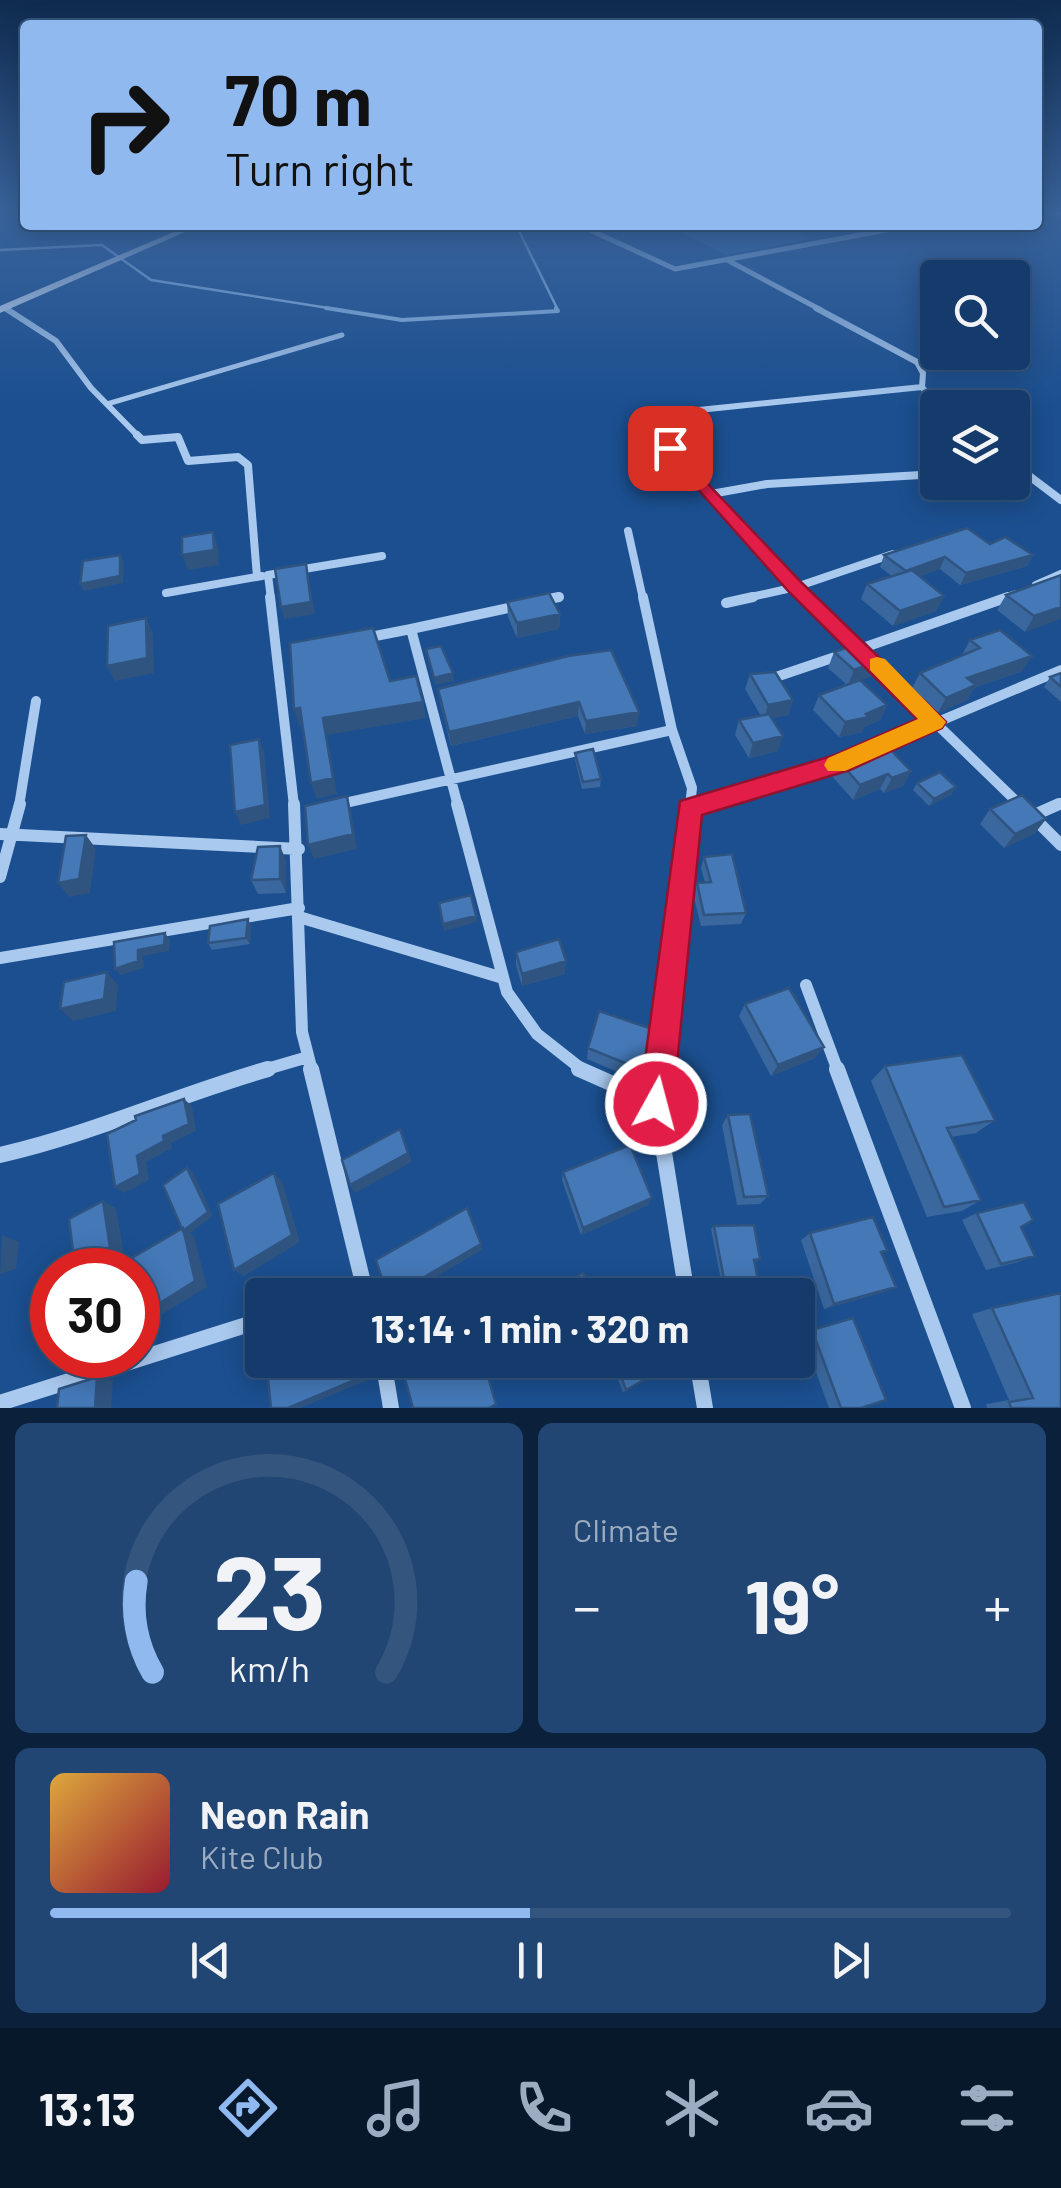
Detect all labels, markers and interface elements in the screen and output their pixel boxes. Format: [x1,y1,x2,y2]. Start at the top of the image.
text: 70 m [225,56,372,140]
icon: right [60,60,190,190]
text: Turn right [225,141,415,195]
map controls [920,260,1030,500]
button: search [920,260,1030,370]
button: layers [920,390,1030,500]
pin [628,406,713,491]
icon: arrive [643,421,698,476]
position arrow [604,1052,708,1156]
speed limit sign: 30 [30,1248,160,1378]
text: 13:14 · 1 min · 320 m [371,1305,689,1351]
text: Climate [573,1510,679,1548]
text: 23 [213,1526,325,1651]
text: 19° [745,1559,839,1649]
text: − [573,1572,601,1638]
text: + [983,1572,1011,1638]
text: km/h [229,1646,309,1689]
text: Neon Rain [200,1791,369,1837]
text: Kite Club [200,1837,324,1875]
icon: previous [183,1933,238,1988]
icon: pause [503,1933,558,1988]
icon: next [823,1933,878,1988]
icon: directions [213,2073,283,2143]
icon: music [361,2073,431,2143]
icon: phone [509,2073,579,2143]
icon: climate [657,2073,727,2143]
icon: car [804,2073,874,2143]
icon: filters [952,2073,1022,2143]
text: 13:13 [39,2081,136,2135]

